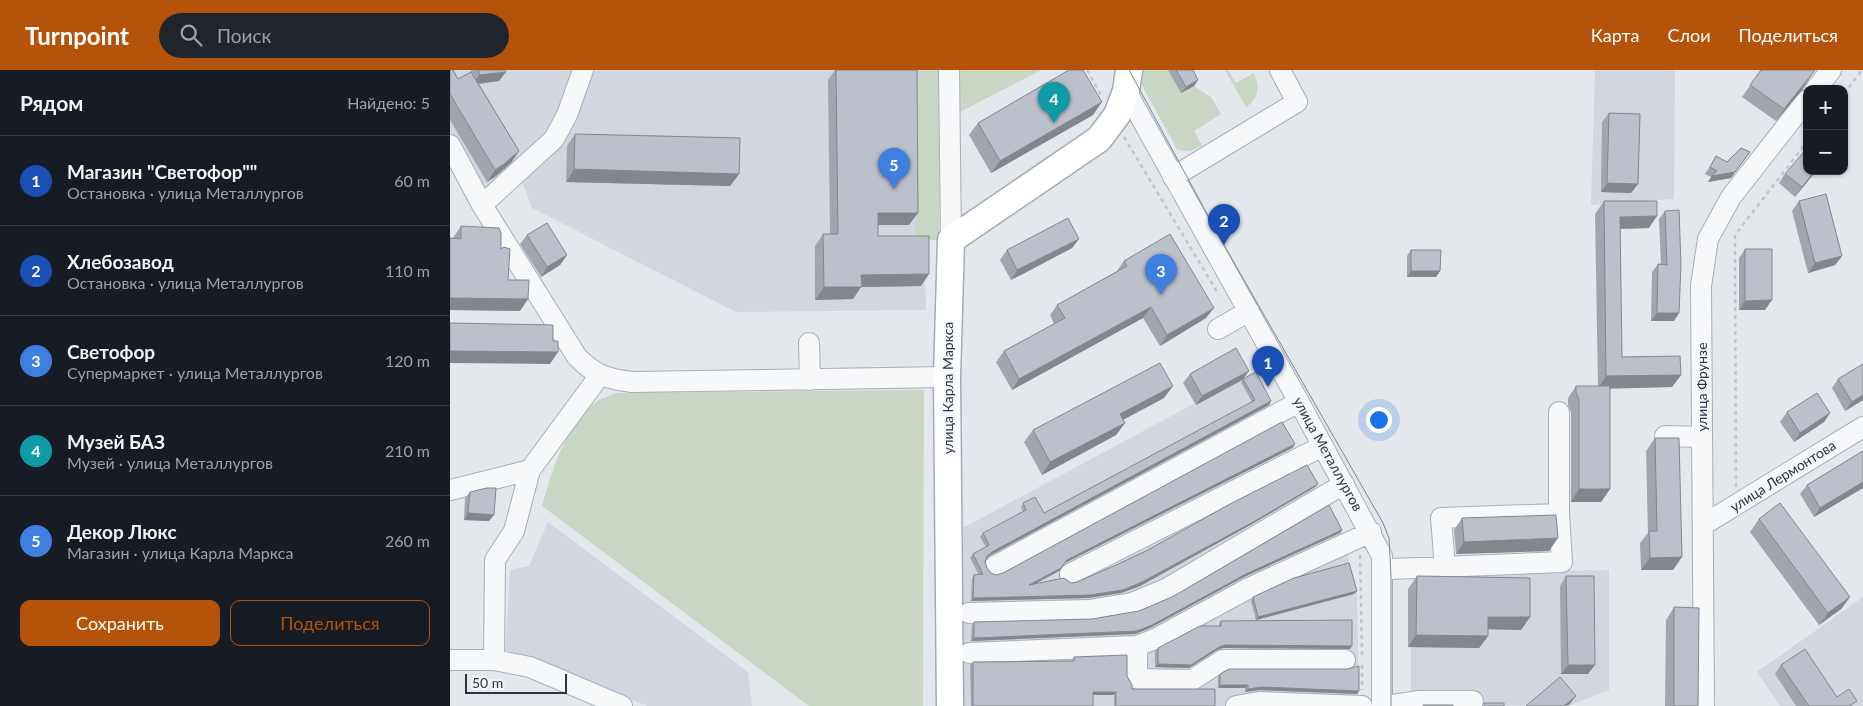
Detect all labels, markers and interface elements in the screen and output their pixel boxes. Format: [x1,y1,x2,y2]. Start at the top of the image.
search box [159,13,509,58]
text: Turnpoint [25,21,129,50]
icon: search [177,21,205,49]
text: Поиск [217,24,271,47]
text: Карта [1591,24,1639,46]
text: Слои [1667,24,1711,46]
text: Поделиться [1739,24,1838,46]
pin: 4 [1038,82,1070,123]
map controls [1803,85,1848,175]
button: + [1803,85,1848,130]
text: Рядом [20,90,83,115]
text: Найдено: 5 [347,93,430,112]
button: − [1803,130,1848,175]
pin: 5 [878,148,910,189]
text: Магазин "Светофор"" [67,160,257,183]
text: 1 [31,171,41,190]
text: 60 m [394,171,430,190]
text: Остановка · улица Металлургов [67,183,304,202]
pin: 2 [1208,204,1240,245]
text: Хлебозавод [67,250,174,273]
pin: 3 [1145,254,1177,295]
text: 2 [31,261,41,280]
text: 110 m [385,261,430,280]
text: Остановка · улица Металлургов [67,273,304,292]
street label: улица Карла Маркса [939,322,956,454]
text: Светофор [67,340,155,363]
street label: улица Фрунзе [1693,342,1710,432]
pin: 1 [1252,346,1284,387]
text: 3 [31,351,41,370]
text: 120 m [385,351,430,370]
text: Супермаркет · улица Металлургов [67,363,323,382]
street label: улица Металлургов [1290,394,1367,514]
your location [1366,407,1392,433]
text: Музей БАЗ [67,430,165,453]
street label: улица Лермонтова [1727,436,1839,515]
text: 4 [31,441,41,460]
text: 210 m [385,441,430,460]
text: Музей · улица Металлургов [67,453,273,472]
text: Декор Люкс [67,520,177,543]
text: 5 [31,531,41,550]
text: 260 m [385,531,430,550]
text: Магазин · улица Карла Маркса [67,543,293,562]
button: Сохранить [20,600,220,646]
button: Поделиться [230,600,430,646]
scale bar [465,671,568,694]
text: 50 m [472,674,503,691]

